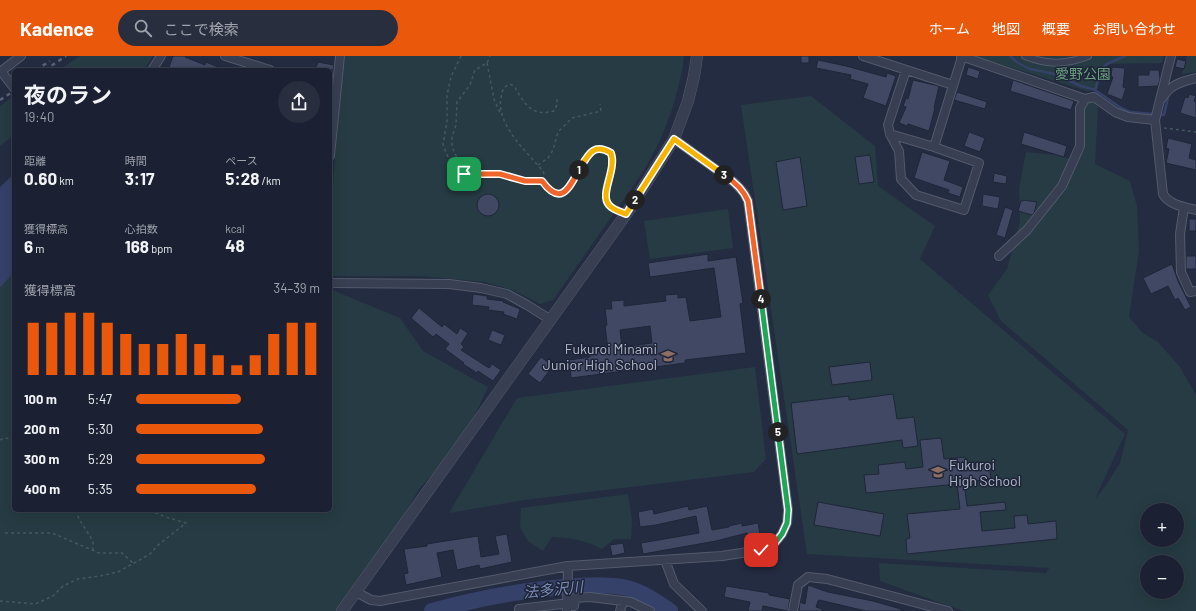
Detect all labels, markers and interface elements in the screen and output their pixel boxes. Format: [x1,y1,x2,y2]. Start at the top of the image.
search box [118,10,398,46]
text: Kadence [20,17,94,40]
icon: search [132,17,154,39]
text: ここで検索 [164,20,239,38]
text: ホーム [928,20,970,37]
text: 地図 [992,20,1020,37]
text: 概要 [1042,20,1070,37]
text: お問い合わせ [1092,20,1176,37]
park label: 愛野公園 [1055,65,1111,82]
text: 夜のラン [24,81,112,107]
button: share [278,81,320,123]
text: 19:40 [24,109,54,125]
text: 距離 [24,154,46,167]
text: 時間 [125,154,147,167]
text: ペース [225,154,258,167]
pin [447,157,481,191]
pin: 1 [569,160,589,180]
icon: arrive [453,163,475,185]
text: 1 [577,163,581,176]
pin: 3 [714,165,734,185]
text: 0.60 [24,168,57,188]
text: 3:17 [125,168,154,188]
text: 5:28 [225,168,259,188]
text: 3 [721,168,727,181]
text: km [57,174,74,187]
text: /km [259,174,281,187]
pin: 2 [625,190,645,210]
text: 2 [632,193,638,206]
text: 獲得標高 [24,222,68,235]
text: 心拍数 [125,222,158,235]
text: kcal [225,222,245,235]
text: 48 [225,235,245,255]
text: 6 [24,236,33,256]
text: 168 [125,236,149,256]
text: m [33,242,44,255]
text: bpm [149,242,172,255]
text: 34–39 m [273,280,320,296]
text: 獲得標高 [24,282,76,298]
pin: 4 [751,289,771,309]
text: 4 [758,292,764,305]
place label: Fukuroi Minami Junior High School [543,340,657,373]
school or university icon: Fukuroi Minami Junior High School [660,348,676,364]
text: 100 m [24,391,57,407]
text: 5:47 [88,391,112,407]
text: 200 m [24,421,60,437]
text: 5:30 [88,421,113,437]
pin: 5 [768,422,788,442]
text: 5 [775,425,781,438]
text: 300 m [24,451,59,467]
text: 5:29 [88,451,113,467]
place label: Fukuroi High School [949,456,1021,489]
school or university icon: Fukuroi High School [930,464,946,480]
text: 400 m [24,481,60,497]
text: 5:35 [88,481,112,497]
map controls [1140,503,1184,599]
button: + [1140,503,1184,547]
pin [744,533,778,567]
icon: check [750,539,772,561]
button: − [1140,555,1184,599]
water label: 法多沢川 [522,577,586,601]

